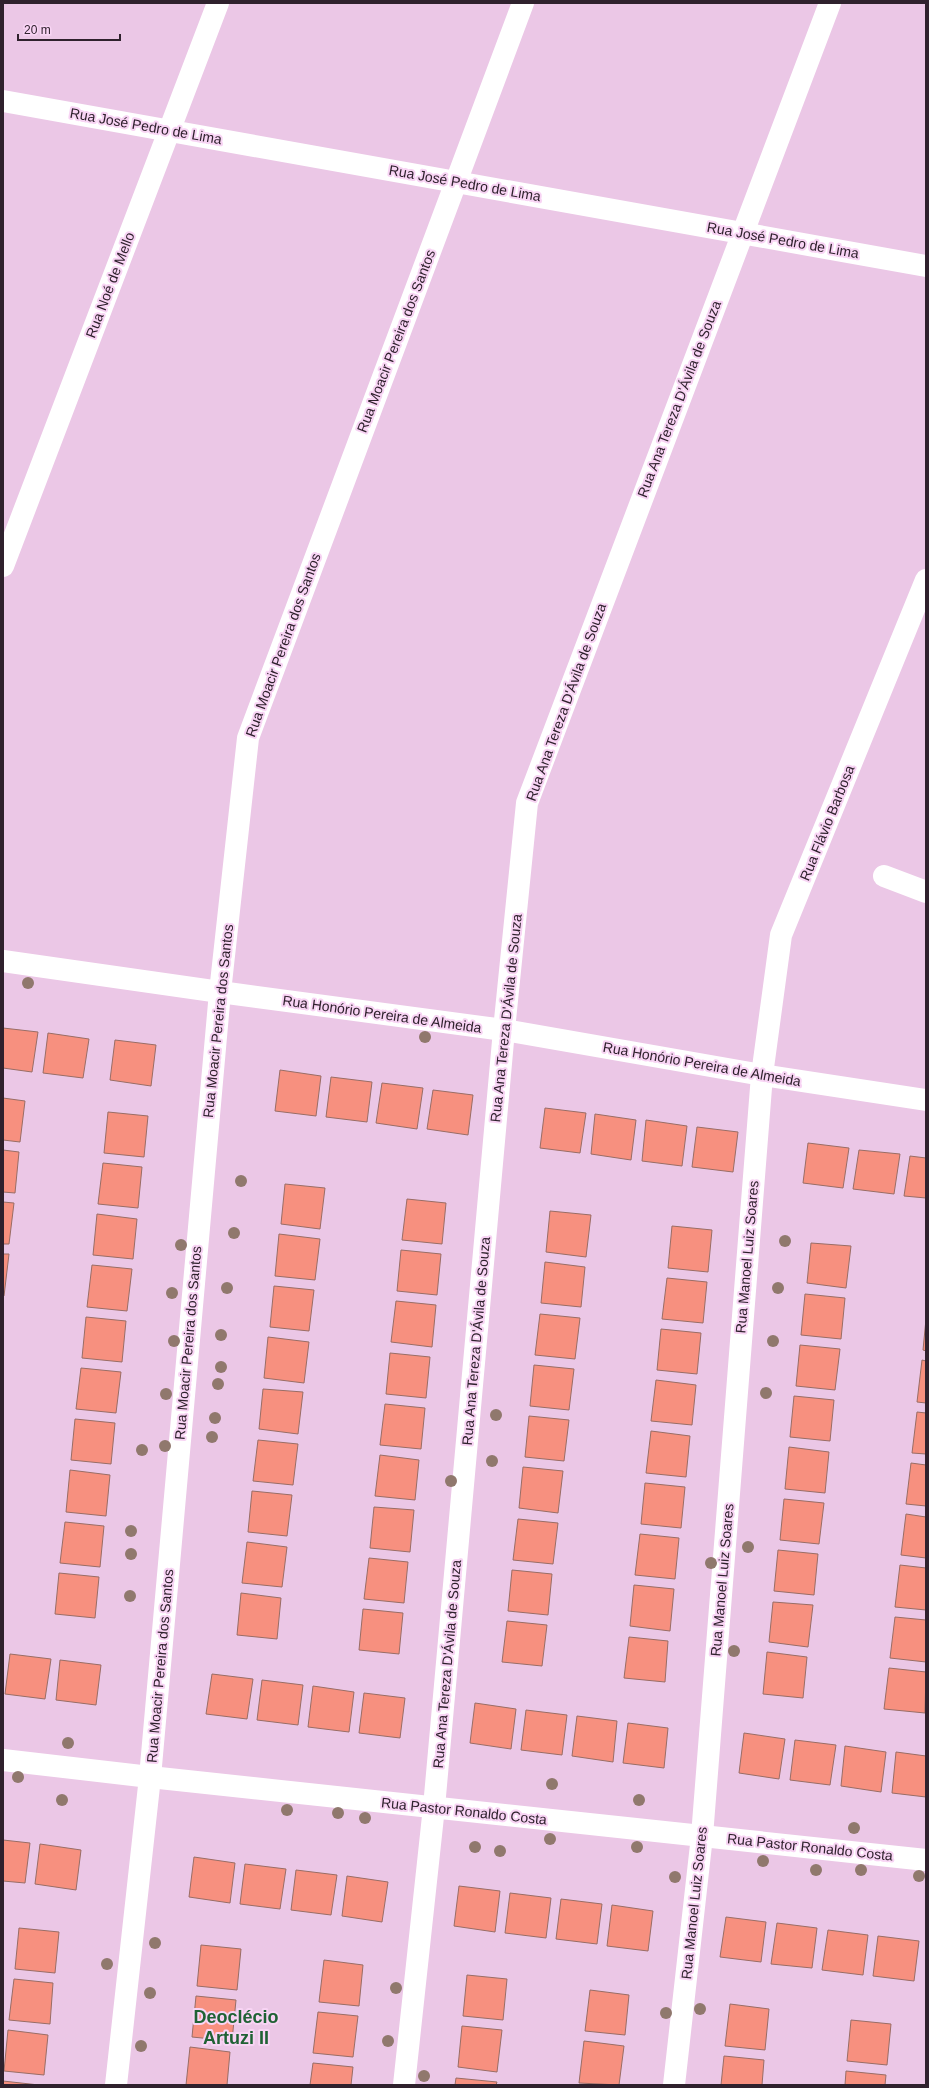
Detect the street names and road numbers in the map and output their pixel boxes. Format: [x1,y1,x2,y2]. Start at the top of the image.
street label: Rua José Pedro de Lima [69,105,223,147]
street label: Rua José Pedro de Lima [388,162,542,204]
street label: Rua José Pedro de Lima [706,219,860,261]
street label: Rua Noé de Mello [82,230,138,340]
street label: Rua Moacir Pereira dos Santos [354,247,438,435]
street label: Rua Ana Tereza D'Ávila de Souza [634,298,724,500]
street label: Rua Moacir Pereira dos Santos [242,551,324,739]
street label: Rua Ana Tereza D'Ávila de Souza [523,601,609,803]
street label: Rua Flávio Barbosa [797,763,858,883]
street label: Rua Ana Tereza D'Ávila de Souza [487,913,525,1123]
street label: Rua Moacir Pereira dos Santos [200,923,236,1119]
street label: Rua Honório Pereira de Almeida [281,992,483,1036]
street label: Rua Honório Pereira de Almeida [602,1039,802,1089]
street label: Rua Manoel Luiz Soares [732,1180,762,1334]
street label: Rua Ana Tereza D'Ávila de Souza [459,1236,493,1446]
street label: Rua Moacir Pereira dos Santos [172,1245,204,1441]
street label: Rua Manoel Luiz Soares [707,1503,737,1657]
street label: Rua Ana Tereza D'Ávila de Souza [430,1559,464,1769]
street label: Rua Moacir Pereira dos Santos [144,1568,176,1764]
street label: Rua Pastor Ronaldo Costa [380,1794,548,1828]
street label: Rua Manoel Luiz Soares [678,1826,710,1980]
street label: Rua Pastor Ronaldo Costa [726,1830,894,1864]

